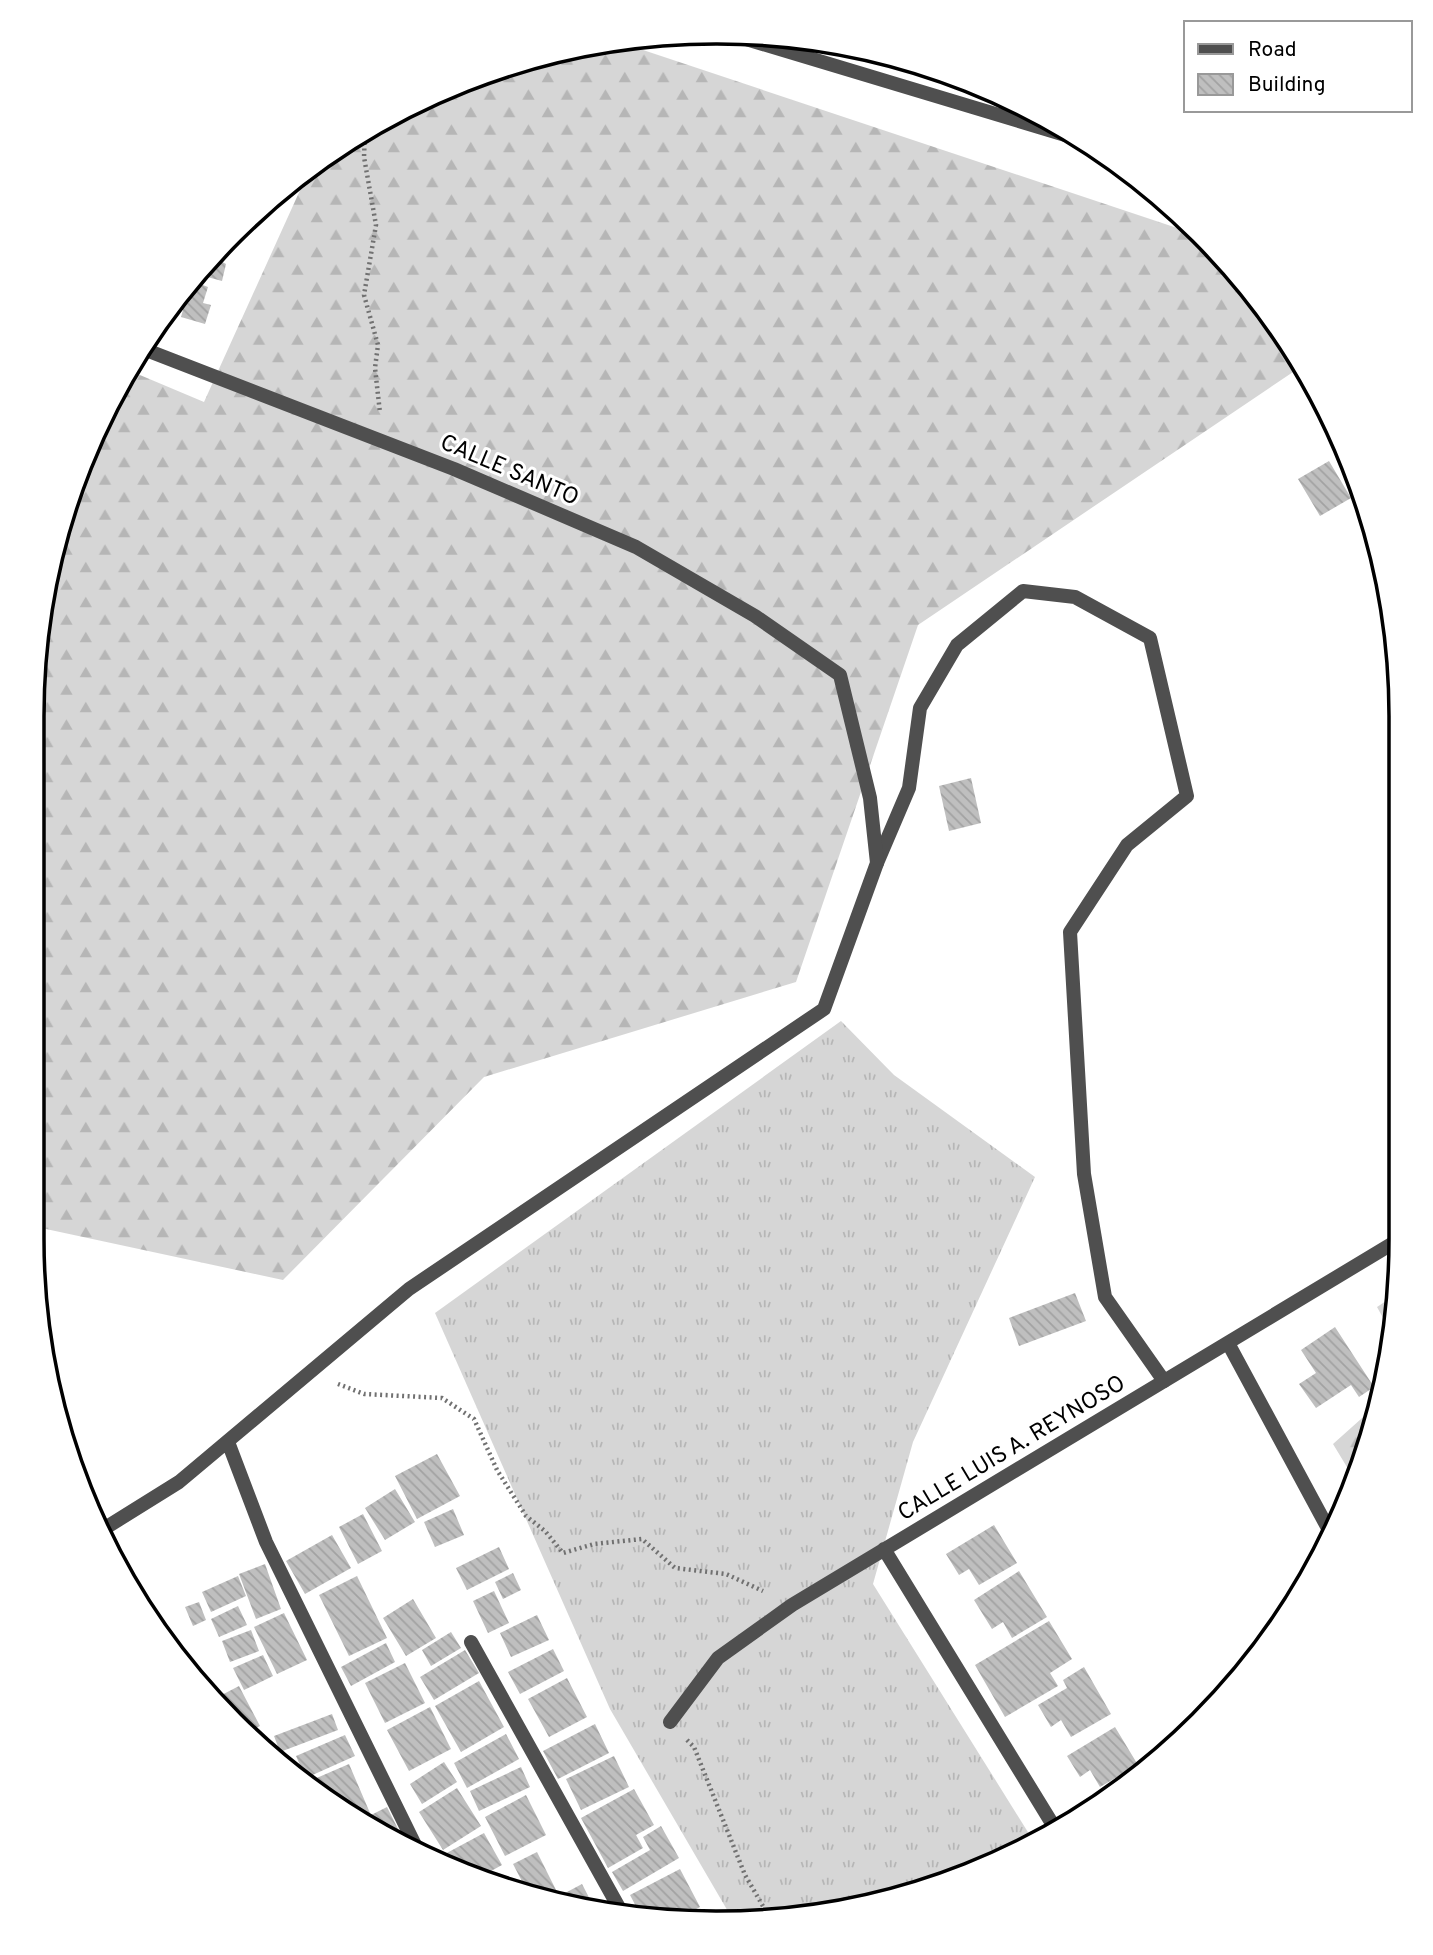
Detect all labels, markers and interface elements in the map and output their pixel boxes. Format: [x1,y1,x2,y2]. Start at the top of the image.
legend [1184,21,1412,112]
text: Road [1248,37,1297,64]
text: Building [1248,72,1326,99]
street label: CALLE SANTO [435,429,583,514]
street label: CALLE LUIS A. REYNOSO [893,1370,1131,1529]

